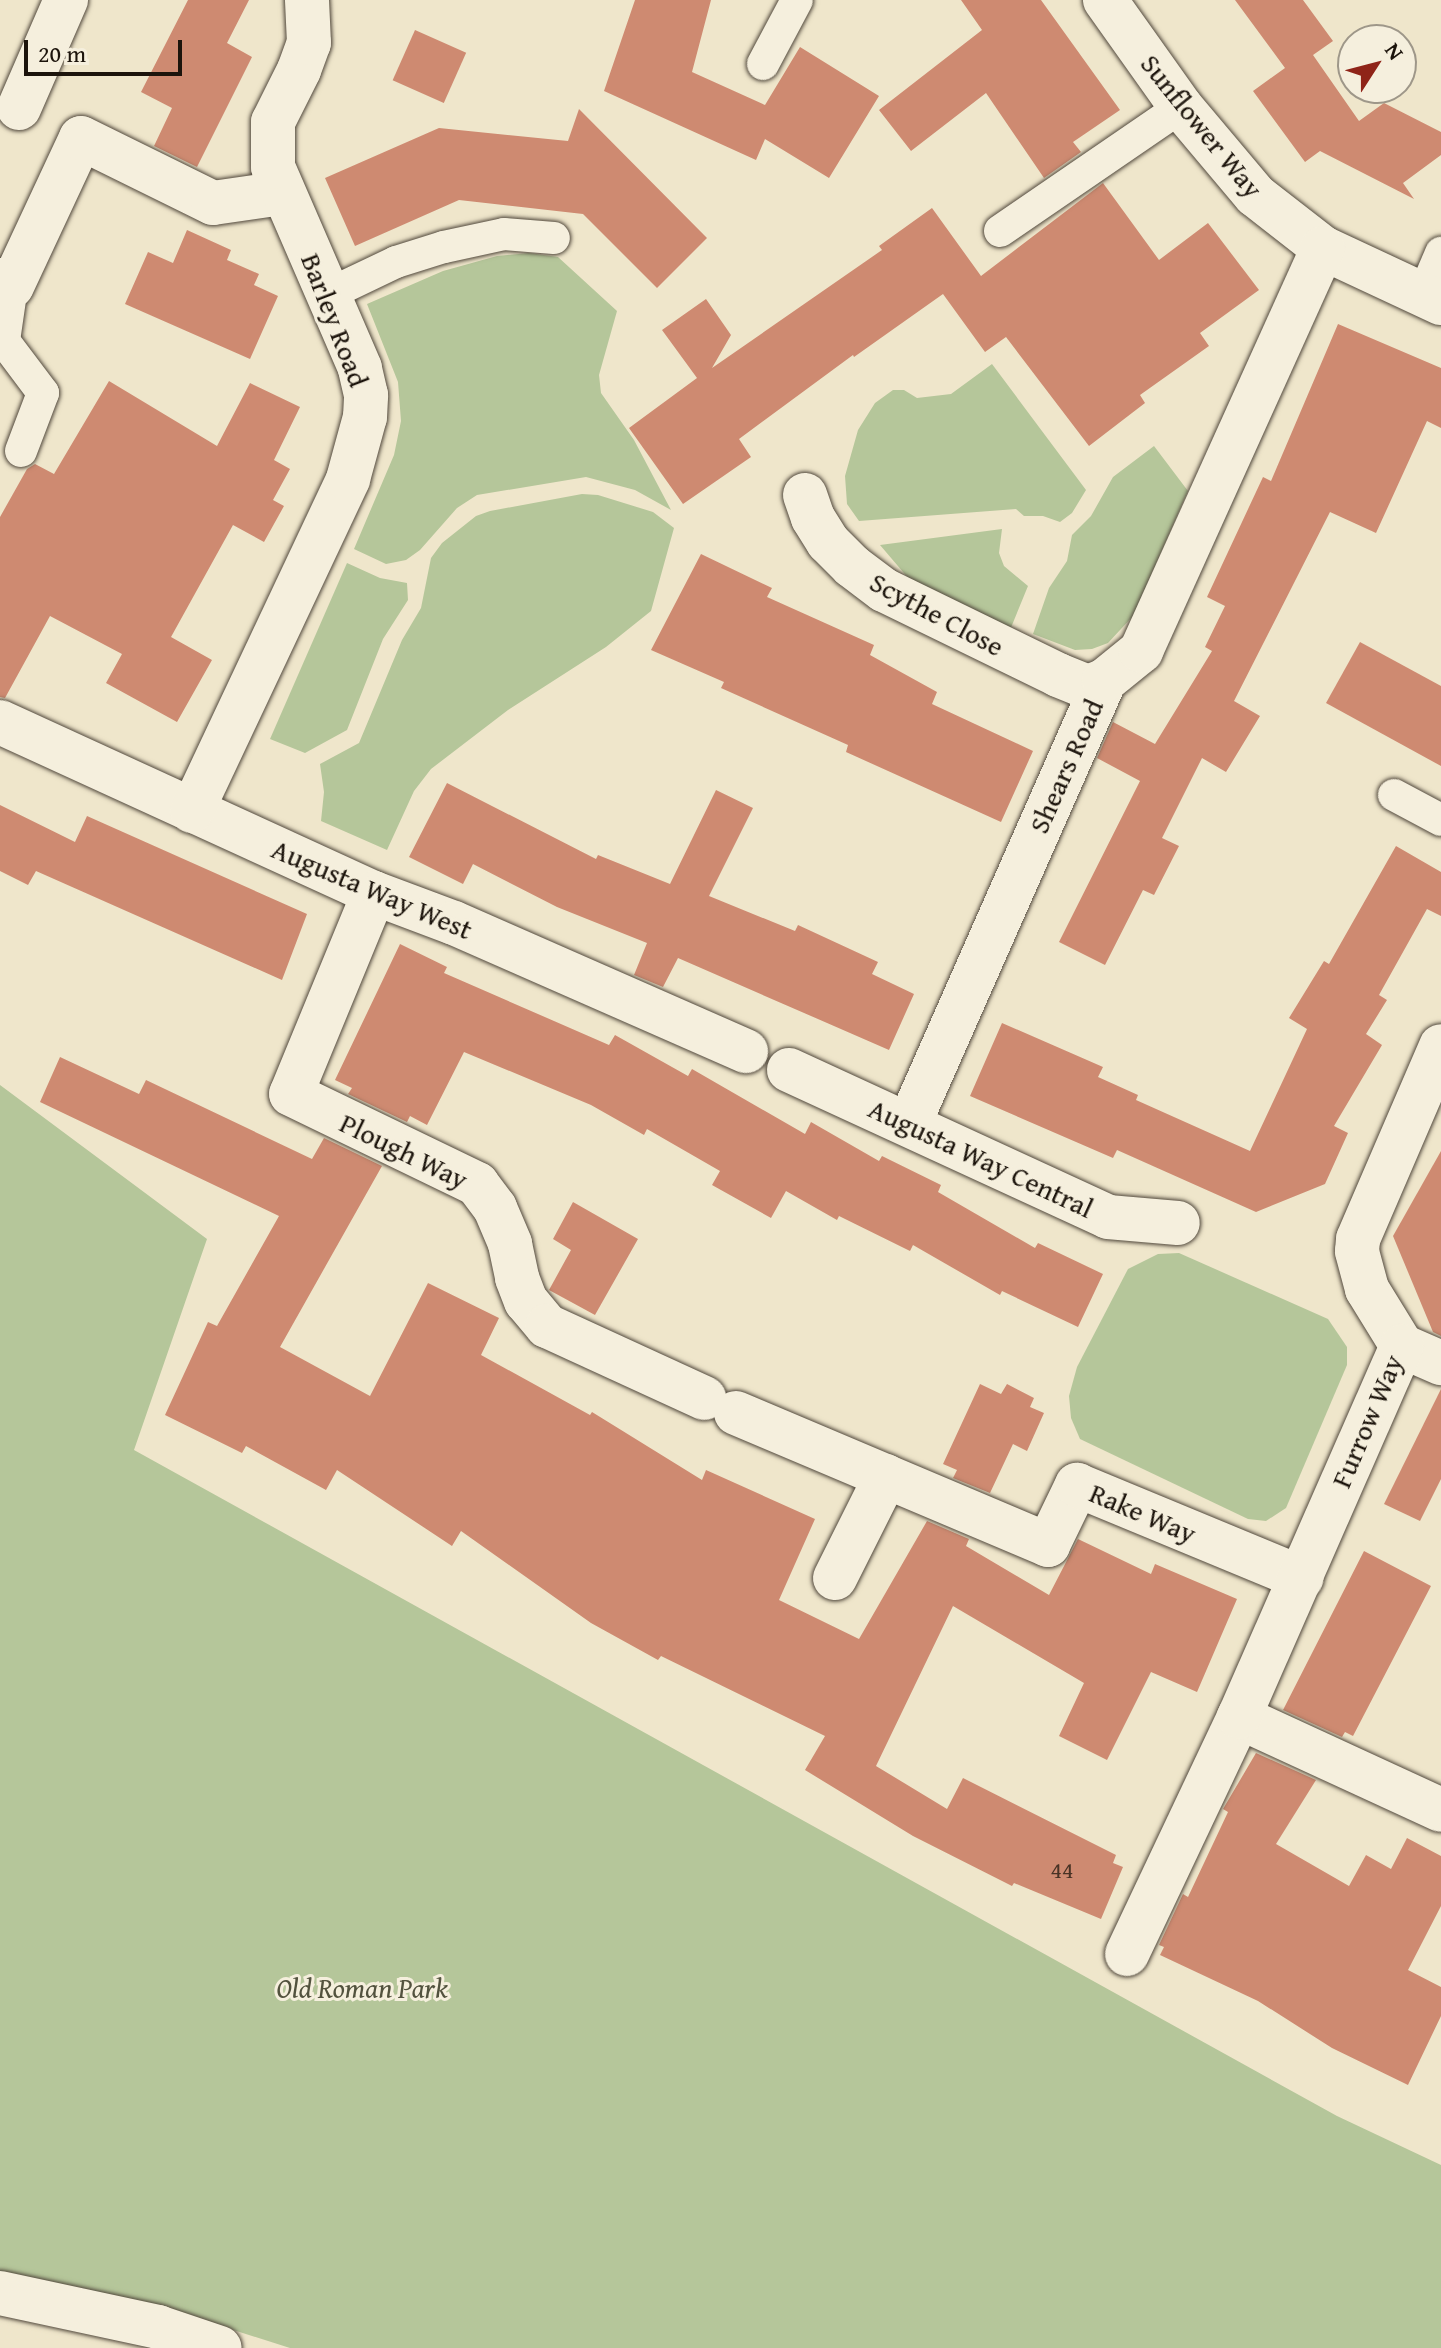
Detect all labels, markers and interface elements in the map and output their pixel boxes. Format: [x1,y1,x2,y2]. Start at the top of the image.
scale bar [28,24,186,74]
north arrow [1337,24,1417,104]
text: 20 m [38,36,86,71]
text: N [1378,36,1412,66]
street label: Sunflower Way [1134,47,1270,205]
street label: Barley Road [294,248,376,392]
street label: Scythe Close [864,565,1010,663]
street label: Shears Road [1022,694,1110,838]
street label: Augusta Way West [267,832,477,946]
street label: Augusta Way Central [863,1091,1099,1225]
street label: Plough Way [335,1106,473,1196]
street label: Furrow Way [1324,1349,1410,1493]
street label: Rake Way [1085,1476,1201,1550]
house number: 44 [1050,1856,1074,1884]
park label: Old Roman Park [276,1971,448,2005]

